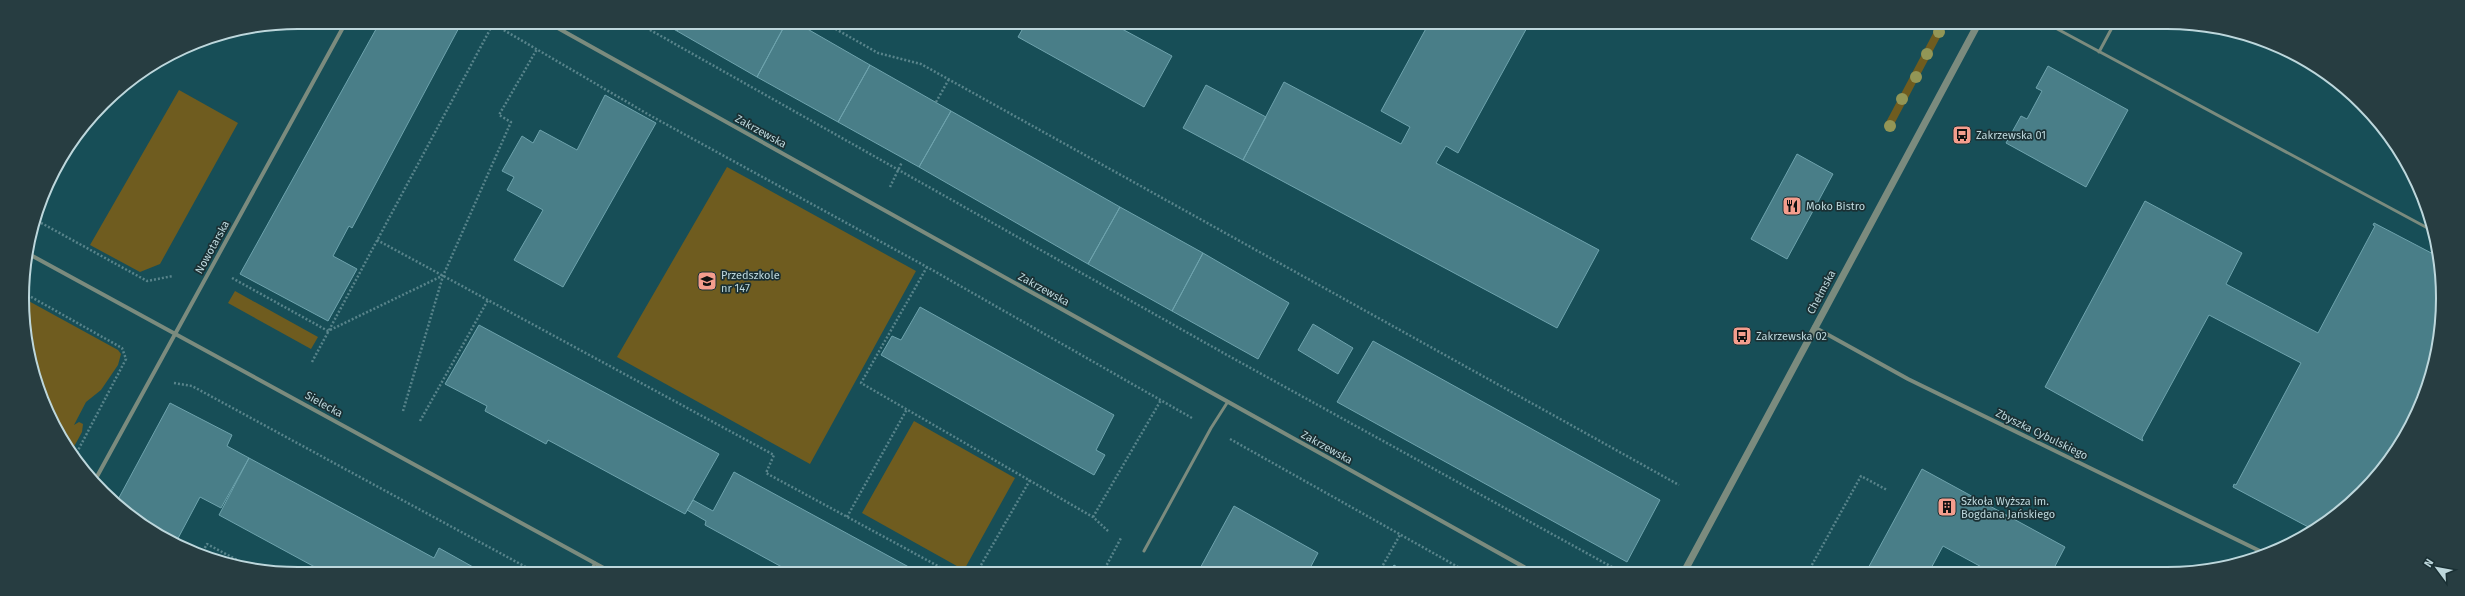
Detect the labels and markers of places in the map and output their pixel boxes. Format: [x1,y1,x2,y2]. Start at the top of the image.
bus stop icon: Zakrzewska 01 [1951,124,1973,146]
place label: Zakrzewska 01 [1976,129,2046,142]
restaurant icon: Moko Bistro [1781,195,1803,217]
place label: Moko Bistro [1806,200,1865,213]
place label: Przedszkole nr 147 [721,269,780,295]
school or university icon: Przedszkole nr 147 [696,270,718,292]
bus stop icon: Zakrzewska 02 [1731,325,1753,347]
place label: Zakrzewska 02 [1756,330,1827,343]
place label: Szkoła Wyższa im. Bogdana Jańskiego [1961,495,2055,521]
building icon: Szkoła Wyższa im. Bogdana Jańskiego [1936,496,1958,518]

